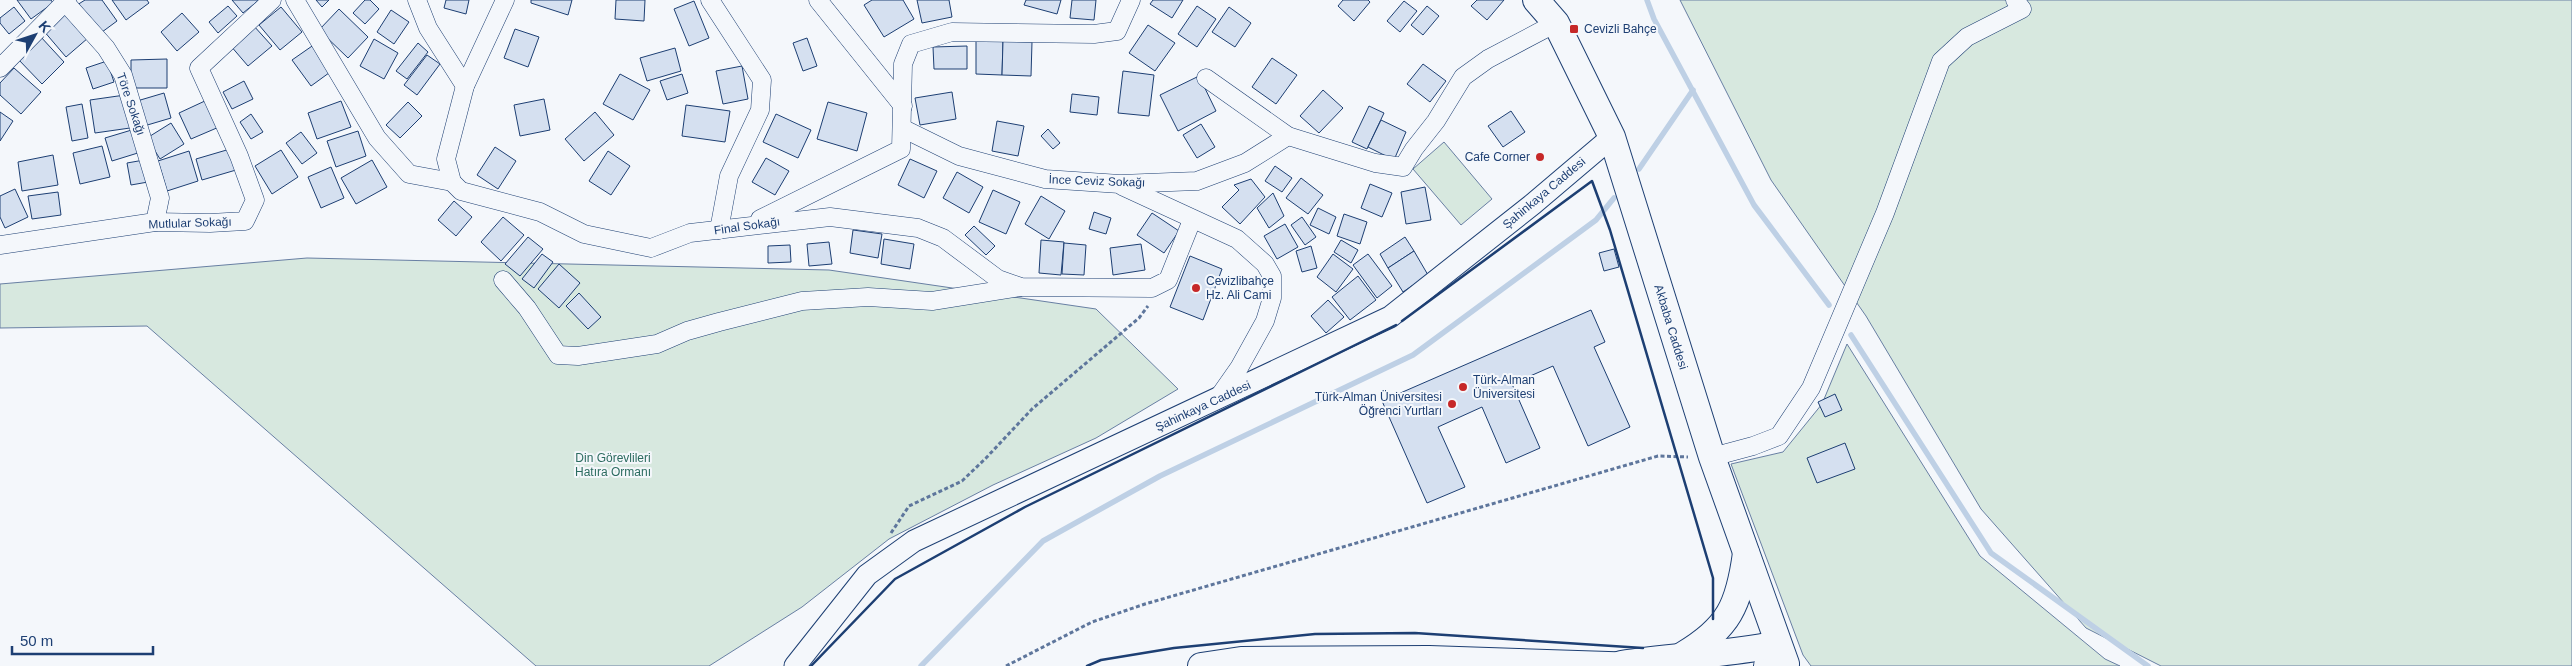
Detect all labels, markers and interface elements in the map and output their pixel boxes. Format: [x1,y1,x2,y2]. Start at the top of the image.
north arrow [10,10,60,60]
text: K [36,18,54,36]
place label: Cevizli Bahçe [1584,22,1657,36]
marker: Cevizli Bahçe [1568,23,1580,35]
street label: Töre Sokağı [114,71,148,137]
place label: Cafe Corner [1465,150,1530,164]
marker: Cafe Corner [1534,151,1546,163]
street label: Şahinkaya Caddesi [1500,154,1588,232]
street label: İnce Ceviz Sokağı [1048,172,1146,190]
street label: Final Sokağı [713,214,781,238]
street label: Mutlular Sokağı [148,215,232,231]
place label: Cevizlibahçe Hz. Ali Cami [1206,274,1274,302]
marker: Cevizlibahçe Hz. Ali Cami [1190,282,1202,294]
street label: Akbaba Caddesi [1651,283,1691,371]
place label: Türk-Alman Üniversitesi [1473,373,1535,401]
street label: Şahinkaya Caddesi [1153,378,1253,434]
marker: Türk-Alman Üniversitesi [1457,381,1469,393]
place label: Türk-Alman Üniversitesi Öğrenci Yurtları [1315,390,1442,418]
marker: Türk-Alman Üniversitesi Öğrenci Yurtları [1446,398,1458,410]
park label: Din Görevlileri Hatıra Ormanı [575,451,651,479]
scale bar [12,624,154,656]
text: 50 m [20,632,53,649]

